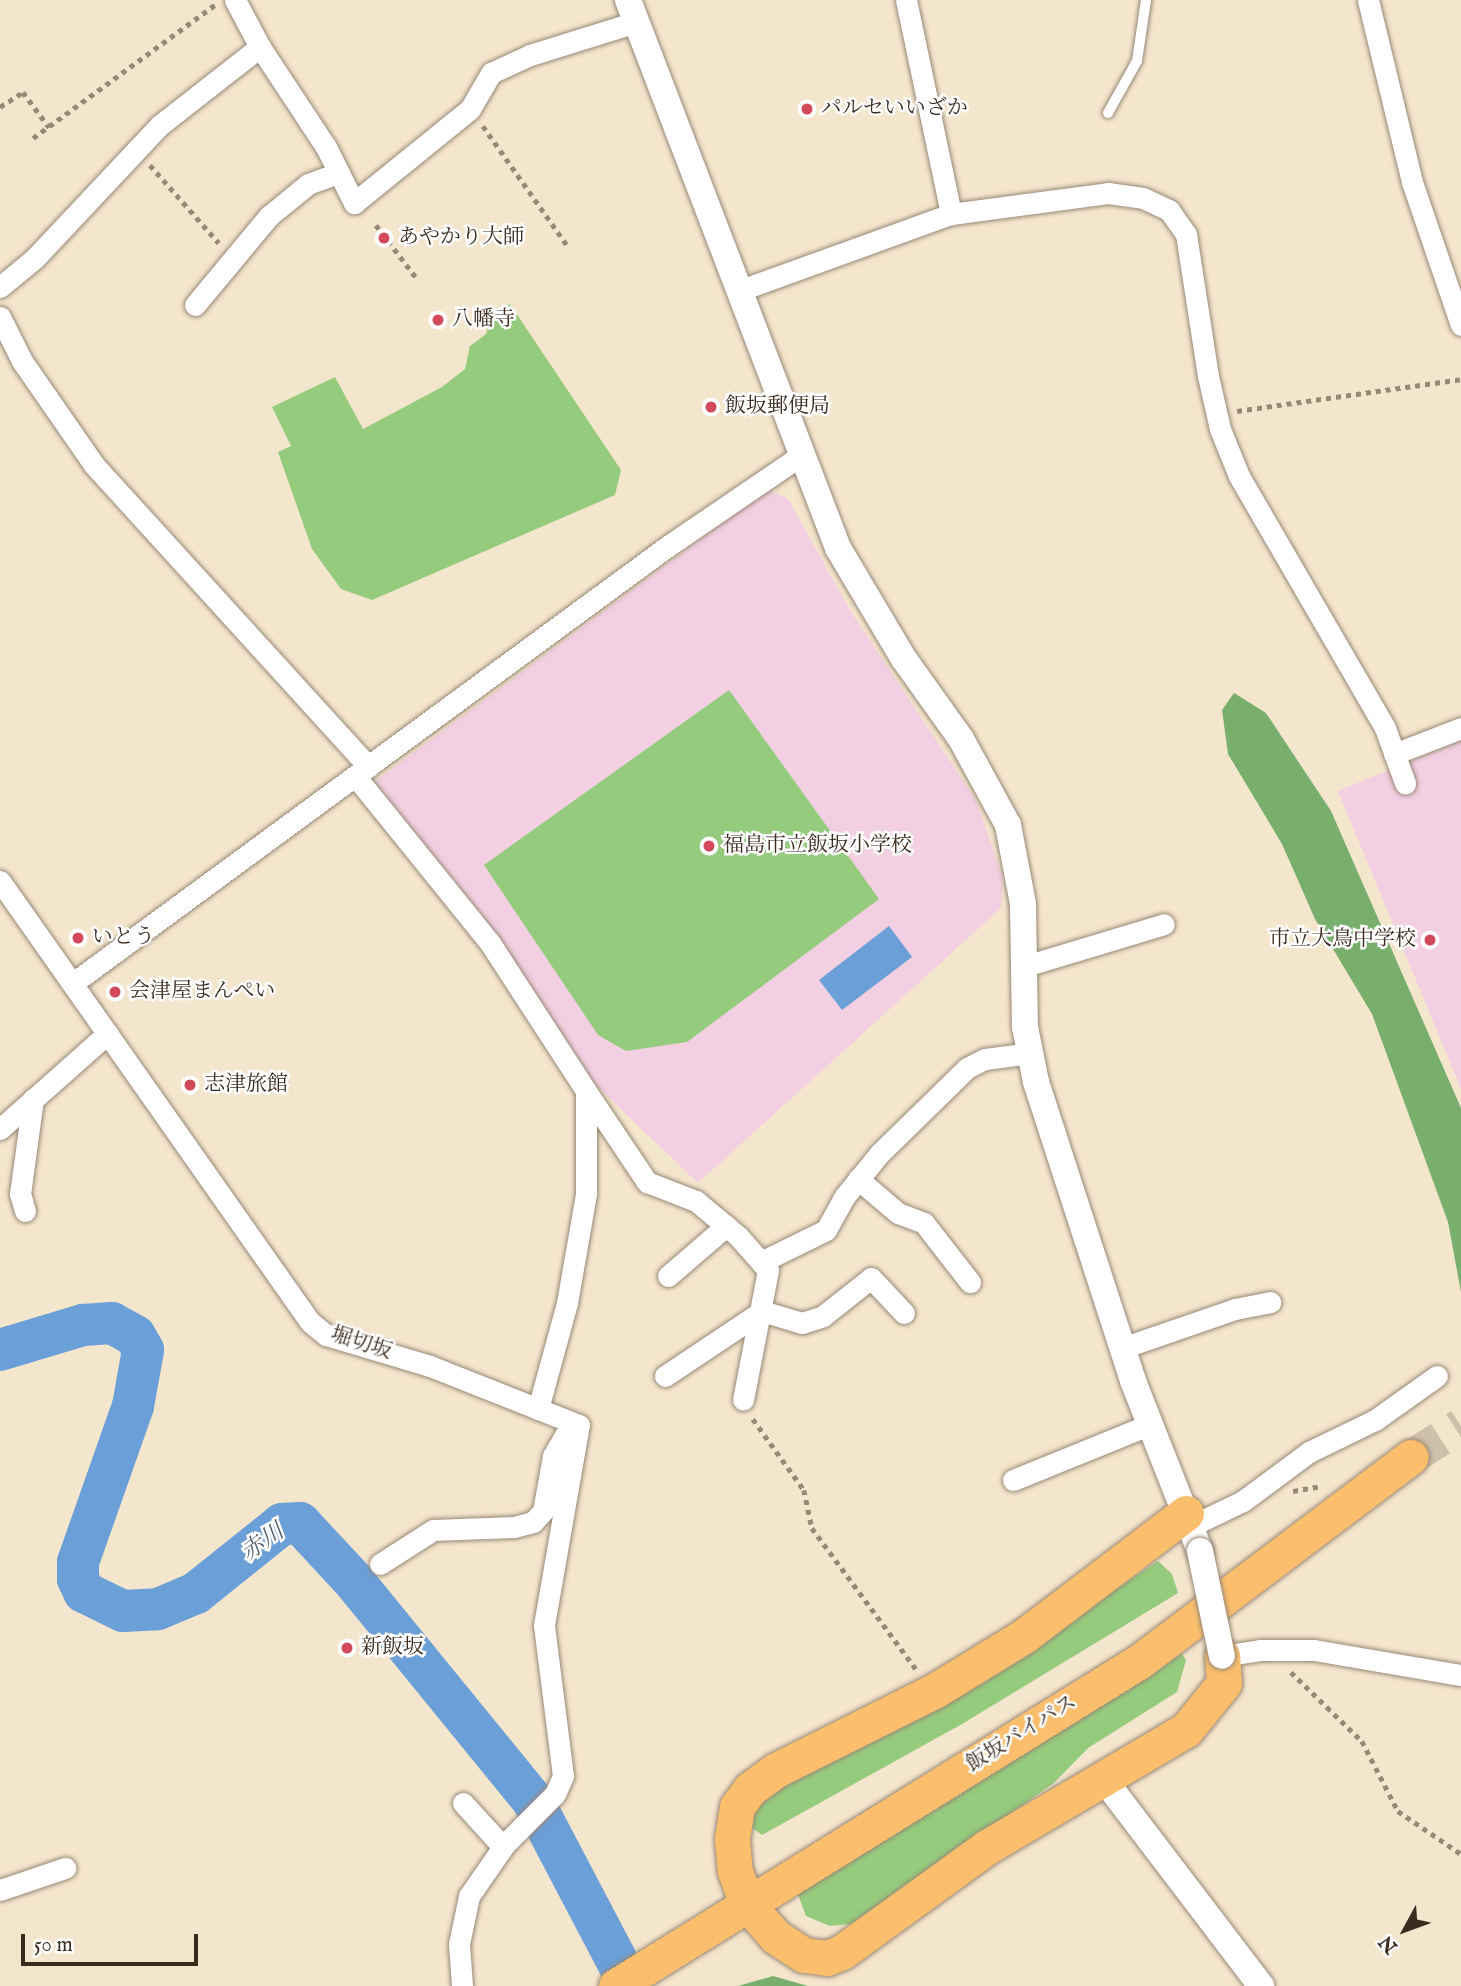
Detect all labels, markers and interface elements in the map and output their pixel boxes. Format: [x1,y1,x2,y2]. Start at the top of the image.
place label: パルセいいざか [821,96,968,122]
marker: パルセいいざか [799,101,815,117]
place label: あやかり大師 [398,225,524,251]
marker: あやかり大師 [376,230,392,246]
place label: 八幡寺 [452,307,515,333]
marker: 八幡寺 [430,312,446,328]
place label: 飯坂郵便局 [725,394,830,420]
marker: 飯坂郵便局 [703,399,719,415]
place label: 福島市立飯坂小学校 [723,833,912,859]
marker: 福島市立飯坂小学校 [701,838,717,854]
place label: いとう [92,925,155,951]
place label: 市立大鳥中学校 [1269,927,1416,953]
marker: いとう [70,930,86,946]
marker: 市立大鳥中学校 [1422,932,1438,948]
place label: 会津屋まんぺい [129,979,276,1005]
marker: 会津屋まんぺい [107,984,123,1000]
place label: 志津旅館 [204,1072,288,1098]
marker: 志津旅館 [182,1077,198,1093]
street label: 堀切坂 [327,1322,395,1366]
water label: 赤川 [236,1519,290,1567]
place label: 新飯坂 [361,1635,424,1661]
marker: 新飯坂 [339,1640,355,1656]
street label: 飯坂バイパス [962,1690,1082,1778]
north arrow [1370,1895,1440,1965]
scale bar [24,1920,201,1964]
text: N [1375,1930,1404,1958]
text: 50 m [34,1932,73,1959]

